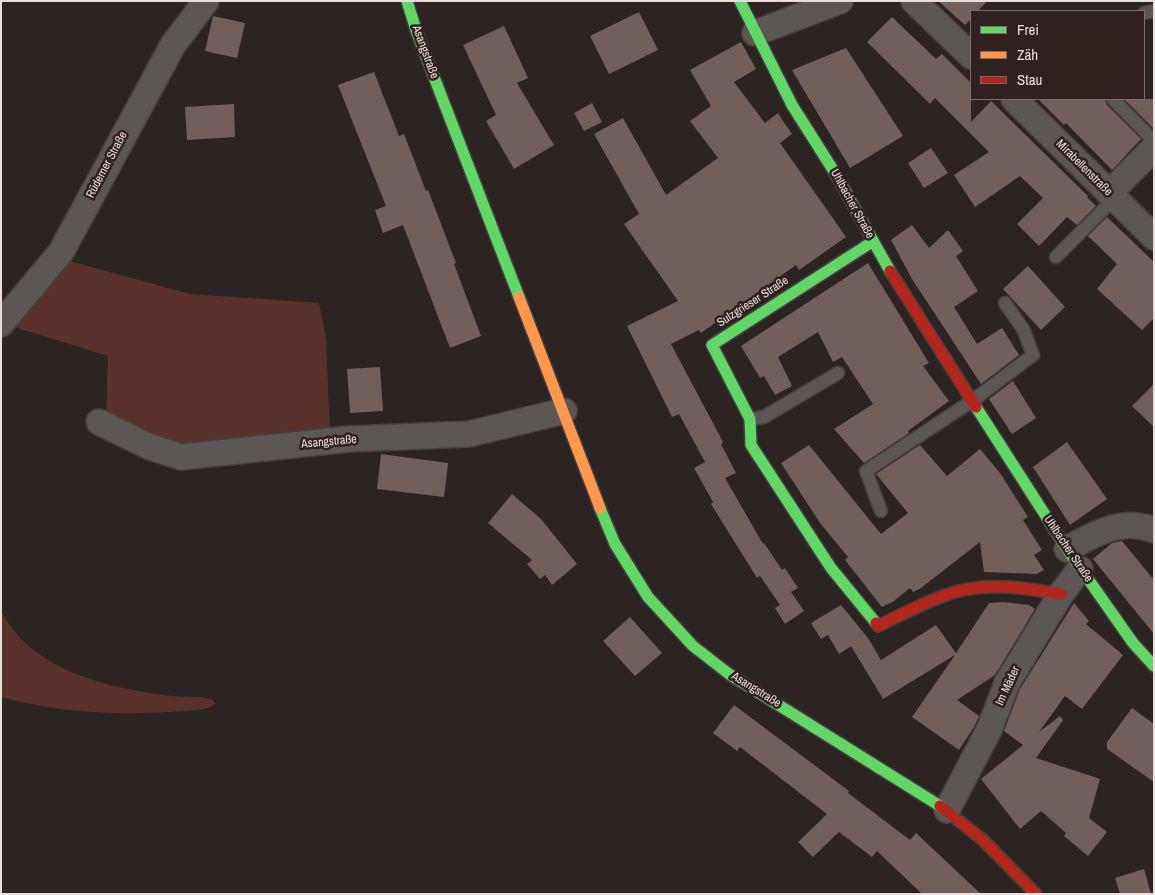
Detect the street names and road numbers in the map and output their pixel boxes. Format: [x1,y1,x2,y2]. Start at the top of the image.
street label: Asangstraße [409,23,441,81]
street label: Rüderner Straße [83,129,131,201]
street label: Mirabellenstraße [1053,137,1115,199]
street label: Uhlbacher Straße [827,167,877,241]
street label: Sulzgrieser Straße [715,274,791,330]
street label: Asangstraße [301,432,357,452]
street label: Uhlbacher Straße [1040,513,1096,585]
street label: Im Mäder [993,664,1023,708]
street label: Asangstraße [729,669,783,711]

